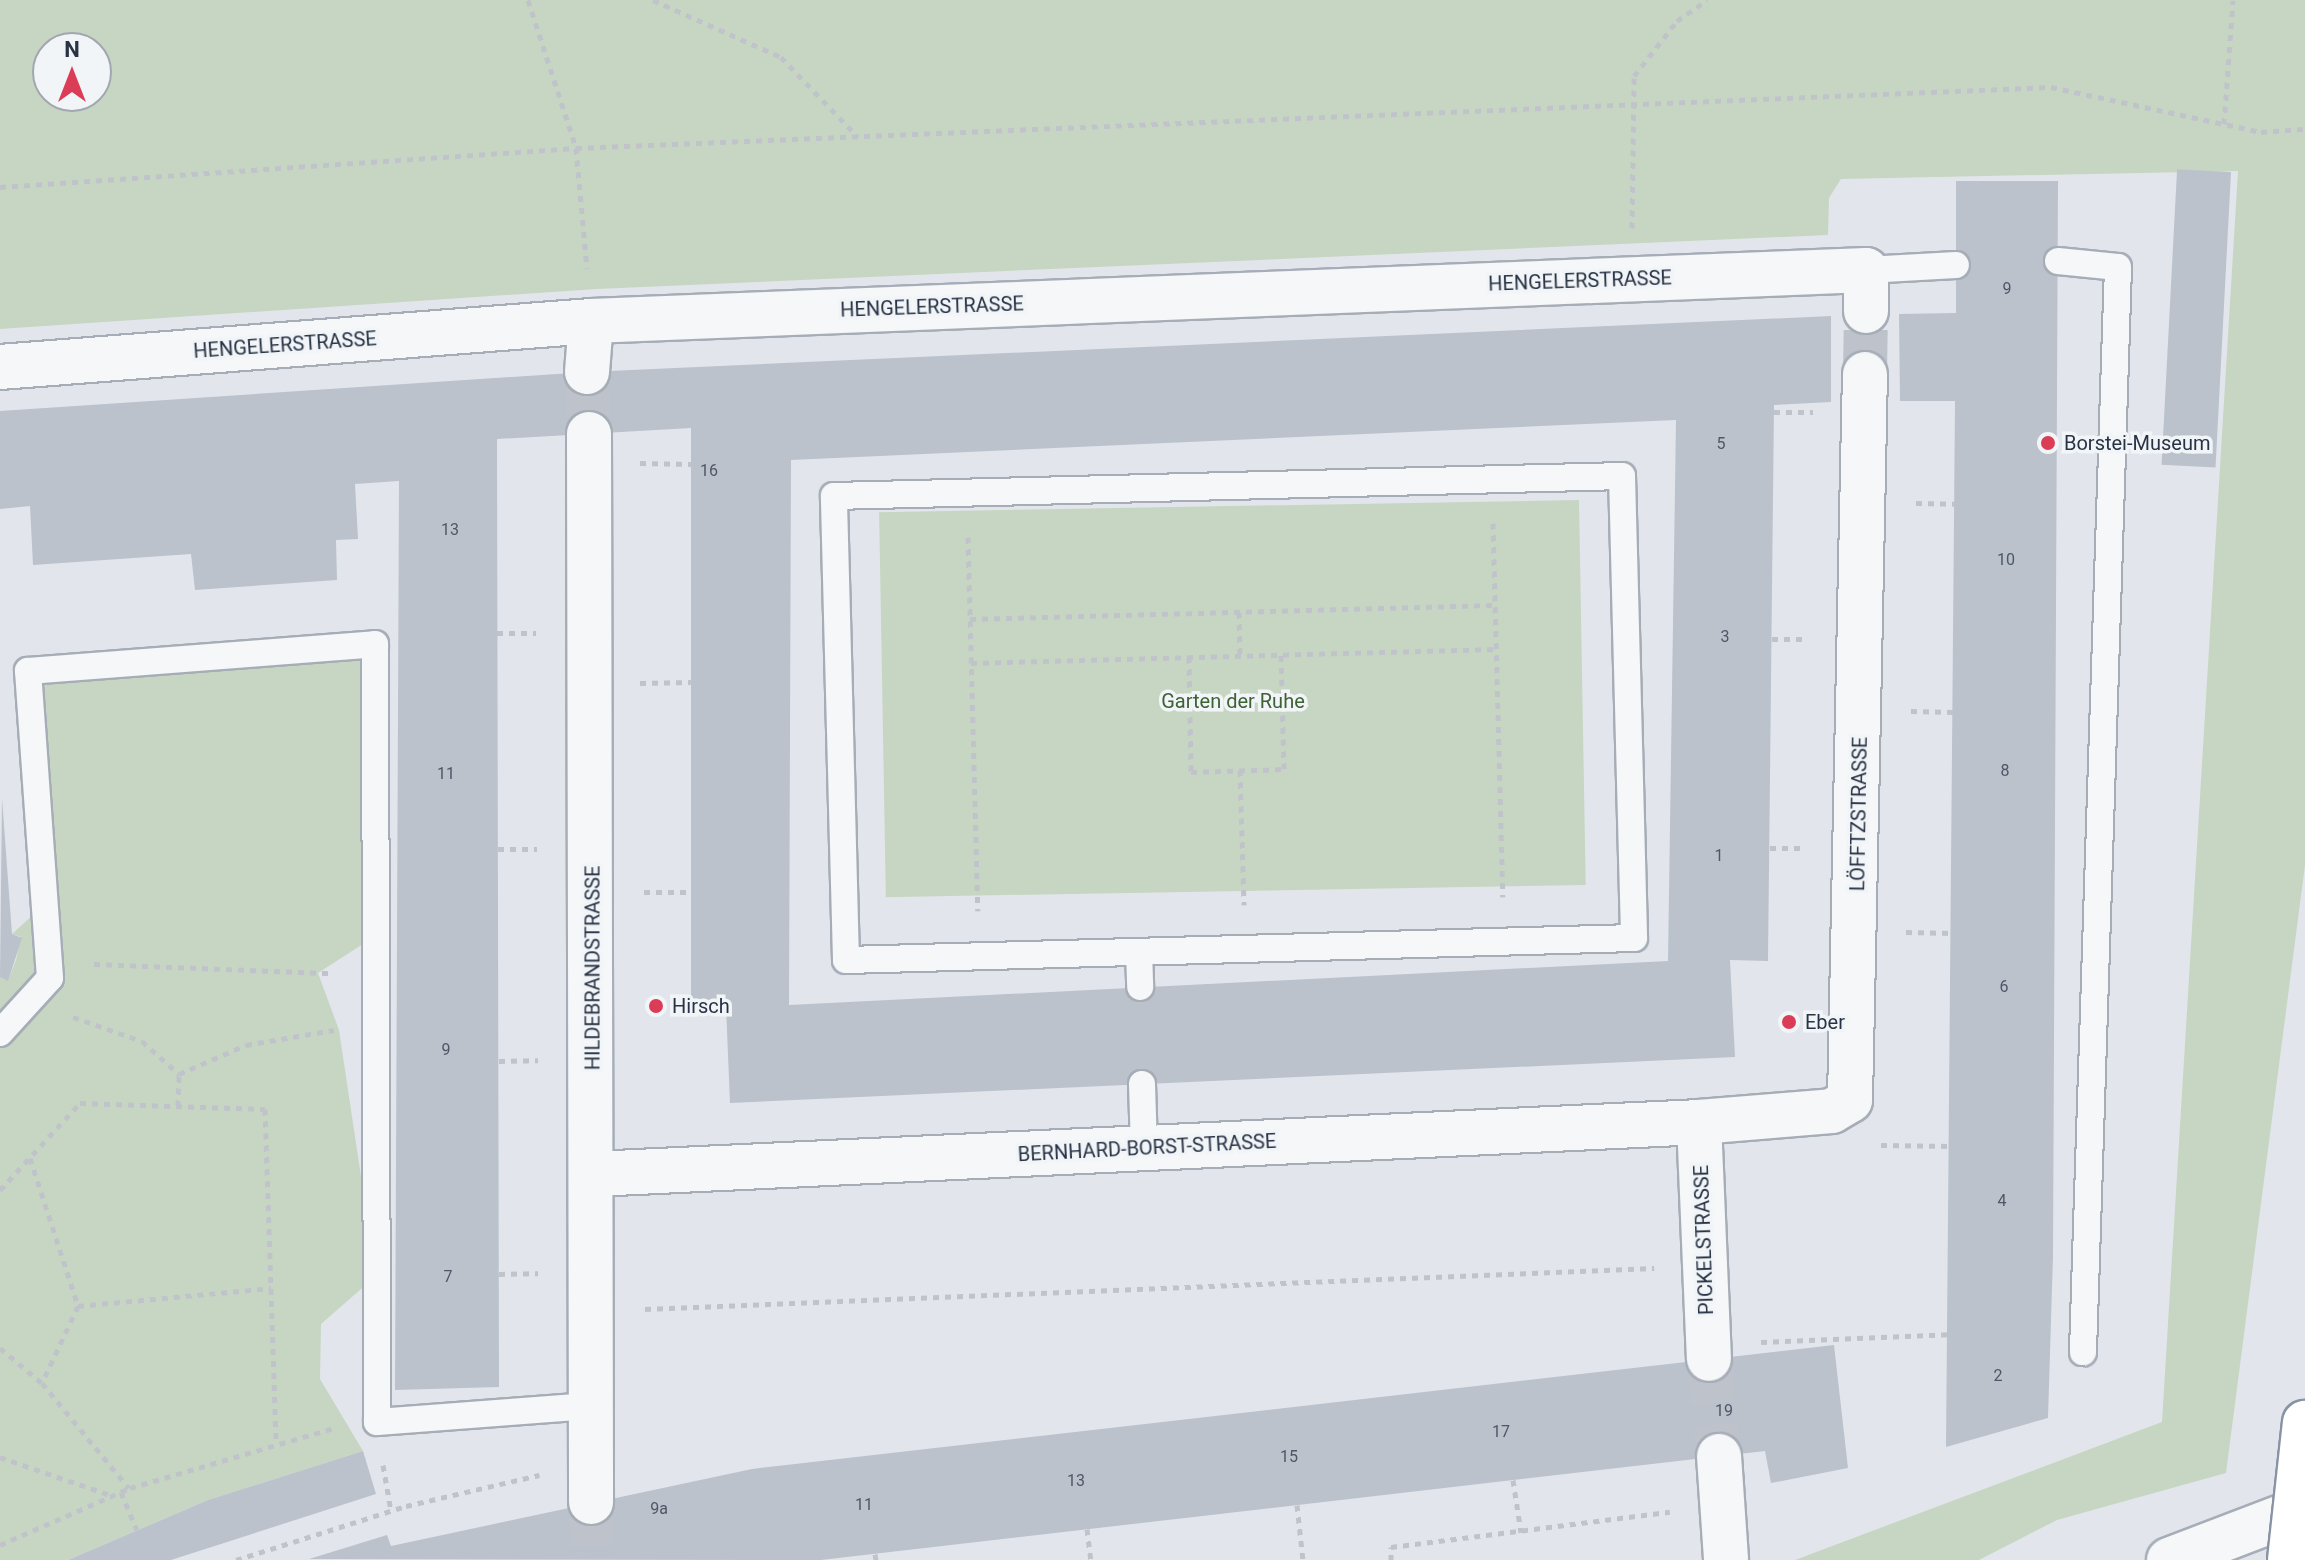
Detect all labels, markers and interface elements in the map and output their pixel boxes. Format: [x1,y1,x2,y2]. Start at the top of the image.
north arrow [32,32,112,112]
text: N [64,37,80,62]
street label: HENGELERSTRASSE [1488,266,1672,296]
house number: 9 [2003,279,2011,299]
street label: HENGELERSTRASSE [840,292,1024,322]
street label: HENGELERSTRASSE [193,327,377,363]
place label: Borstei-Museum [2064,431,2210,455]
house number: 5 [1717,434,1725,454]
marker: Borstei-Museum [2039,434,2057,452]
house number: 16 [700,461,718,481]
house number: 13 [441,520,459,540]
house number: 10 [1997,550,2015,570]
house number: 3 [1721,627,1729,647]
park label: Garten der Ruhe [1161,689,1305,713]
street label: LÖFFTZSTRASSE [1846,737,1872,891]
house number: 8 [2001,761,2009,781]
house number: 11 [437,764,455,784]
house number: 1 [1715,846,1723,866]
street label: HILDEBRANDSTRASSE [581,866,605,1070]
house number: 6 [2000,977,2008,997]
place label: Hirsch [672,994,730,1018]
marker: Hirsch [647,997,665,1015]
place label: Eber [1805,1010,1845,1034]
marker: Eber [1780,1013,1798,1031]
house number: 9 [442,1040,450,1060]
street label: BERNHARD-BORST-STRASSE [1017,1129,1277,1167]
street label: PICKELSTRASSE [1689,1165,1719,1315]
house number: 4 [1998,1191,2006,1211]
house number: 7 [444,1267,452,1287]
house number: 2 [1994,1366,2002,1386]
house number: 19 [1715,1401,1733,1421]
house number: 17 [1492,1422,1510,1442]
house number: 15 [1280,1447,1298,1467]
house number: 13 [1067,1471,1085,1491]
house number: 11 [855,1495,873,1515]
house number: 9a [650,1499,668,1519]

